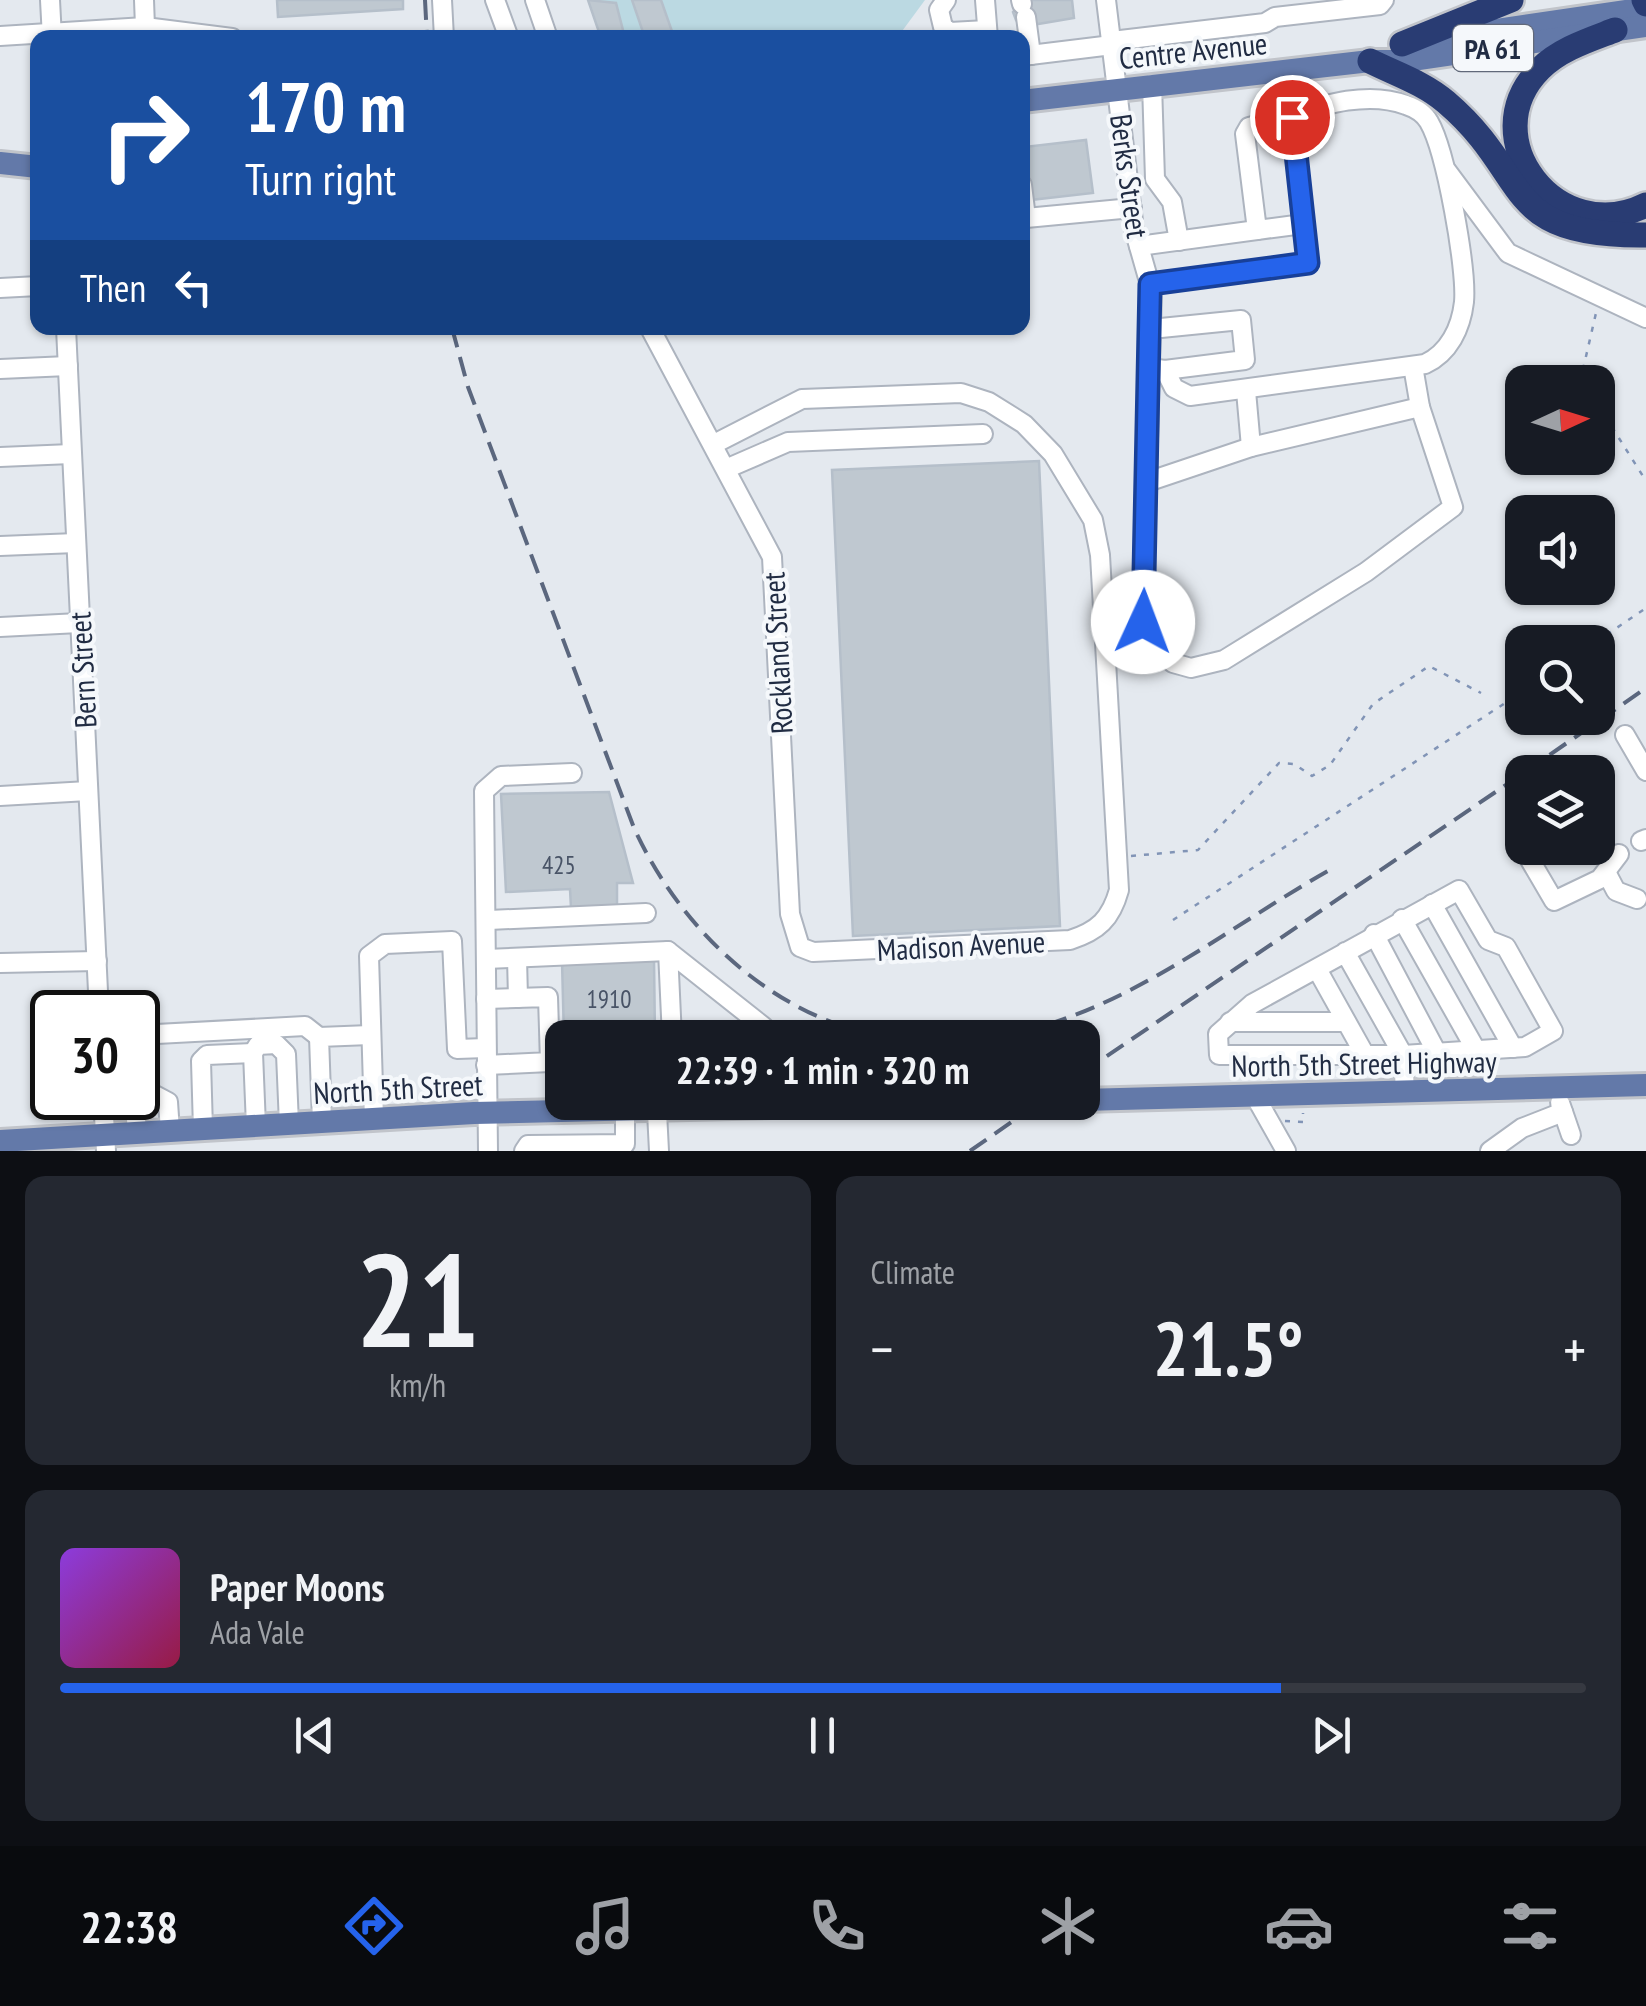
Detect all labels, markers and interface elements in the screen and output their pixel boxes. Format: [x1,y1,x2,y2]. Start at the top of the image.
street label: Centre Avenue [1117,23,1269,77]
road number: PA 61 [1453,25,1533,71]
text: 170 m [245,61,406,151]
icon: right [80,70,210,200]
pin [1250,75,1335,160]
icon: arrive [1265,90,1320,145]
street label: Berks Street [1102,111,1158,241]
text: Turn right [245,149,396,207]
icon: left [166,260,221,315]
text: Then [80,263,146,312]
north arrow [1505,365,1615,475]
map controls [1505,365,1615,865]
button: sound [1505,495,1615,605]
street label: Rockland Street [753,570,801,735]
position arrow [1091,570,1195,674]
street label: Bern Street [59,610,105,729]
button: search [1505,625,1615,735]
button: layers [1505,755,1615,865]
house number: 425 [542,849,576,881]
street label: Madison Avenue [876,921,1046,969]
house number: 1910 [586,983,632,1015]
speed limit sign: 30 [30,990,160,1120]
street label: North 5th Street Highway [1231,1041,1498,1085]
text: 22:39 · 1 min · 320 m [676,1045,969,1094]
street label: North 5th Street [312,1064,484,1112]
text: 21 [356,1215,480,1383]
text: Climate [871,1251,955,1293]
text: 21.5° [1153,1300,1304,1397]
text: − [871,1313,893,1384]
text: + [1563,1313,1586,1384]
text: km/h [389,1364,446,1406]
text: Paper Moons [210,1562,385,1611]
text: Ada Vale [210,1611,305,1653]
icon: previous [287,1708,342,1763]
icon: pause [795,1708,850,1763]
icon: next [1304,1708,1359,1763]
icon: directions [339,1891,409,1961]
icon: music [570,1891,640,1961]
icon: phone [802,1891,872,1961]
icon: climate [1033,1891,1103,1961]
icon: car [1264,1891,1334,1961]
icon: filters [1495,1891,1565,1961]
text: 22:38 [81,1897,178,1955]

